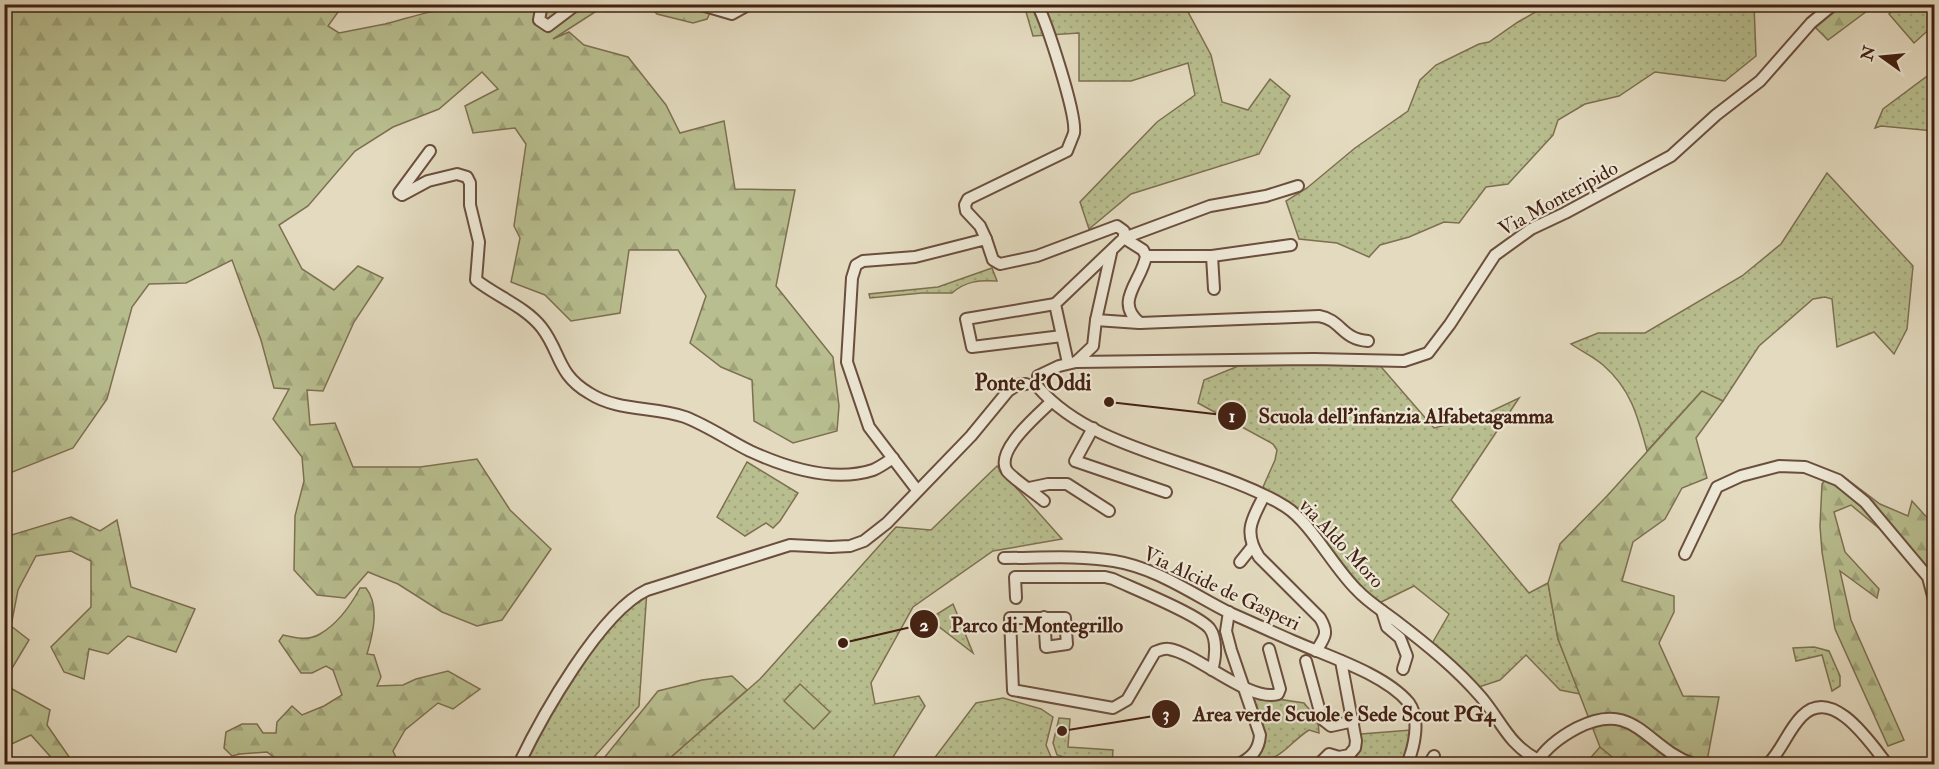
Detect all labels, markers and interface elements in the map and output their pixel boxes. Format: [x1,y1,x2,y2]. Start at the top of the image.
north arrow [1852,27,1912,87]
text: N [1857,43,1880,64]
street label: Via Monteripido [1494,155,1623,242]
district label: Ponte d'Oddi [975,369,1092,397]
callout: Scuola dell'infanzia Alfabetagamma [1217,396,1566,435]
text: Scuola dell'infanzia Alfabetagamma [1259,403,1555,430]
text: 1 [1229,405,1235,428]
street label: via Aldo Moro [1293,493,1389,593]
street label: Via Alcide de Gasperi [1139,541,1304,637]
callout: Parco di Montegrillo [909,605,1135,644]
text: Parco di Montegrillo [951,612,1123,639]
text: 2 [919,614,929,637]
callout: Area verde Scuole e Sede Scout PG4 [1151,694,1507,733]
text: Area verde Scuole e Sede Scout PG4 [1192,701,1497,728]
text: 3 [1163,703,1170,726]

